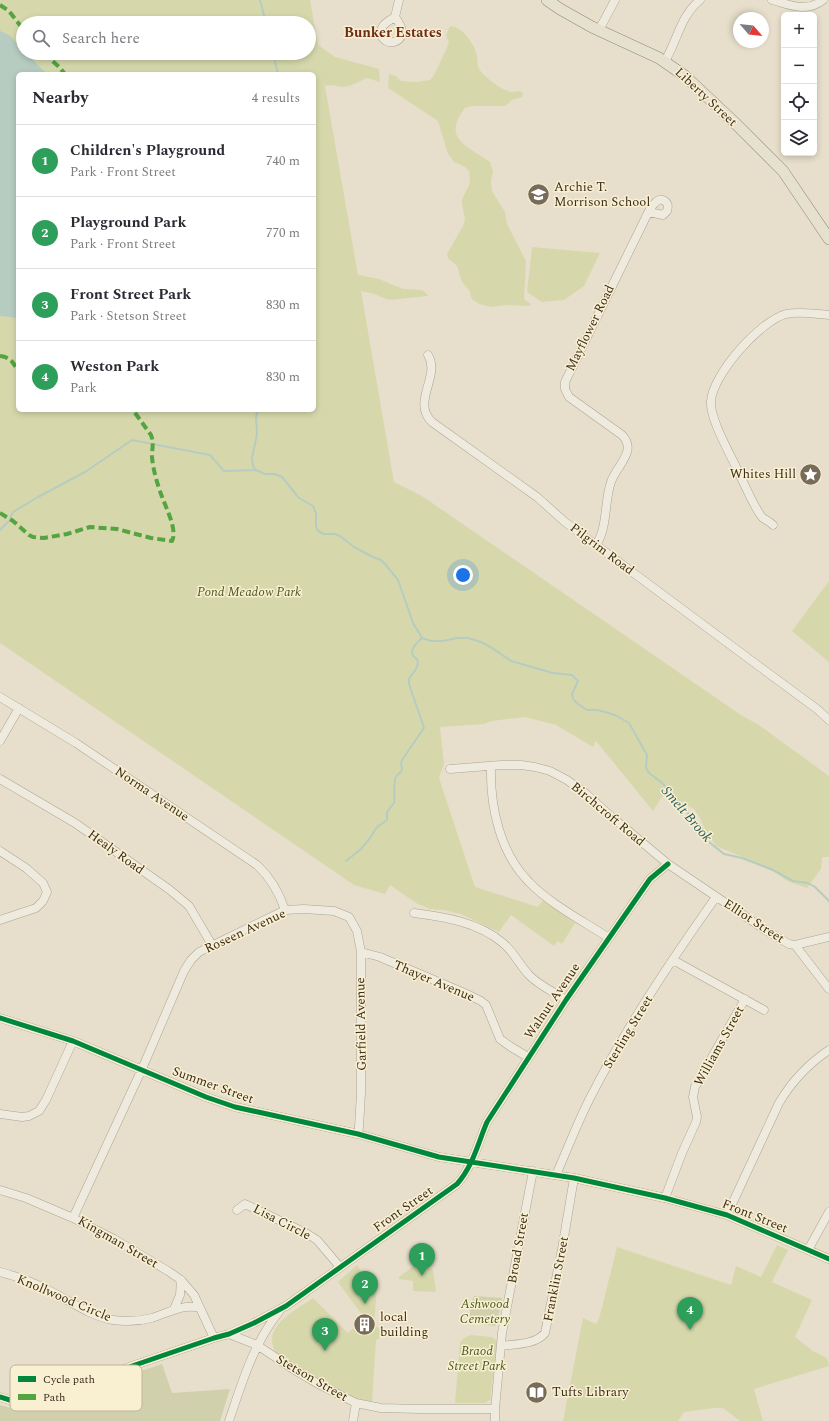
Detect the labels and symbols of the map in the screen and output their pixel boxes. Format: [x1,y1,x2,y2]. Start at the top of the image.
north arrow [733,12,769,48]
district label: Bunker Estates [344,22,442,43]
street label: Liberty Street [670,63,742,132]
place label: Archie T. Morrison School [554,177,650,212]
school or university icon: Archie T. Morrison School [526,181,552,207]
street label: Mayflower Road [560,281,620,375]
place icon: Whites Hill [798,461,824,487]
place label: Whites Hill [730,464,796,484]
street label: Pilgrim Road [566,518,638,580]
your location [453,565,473,585]
park label: Pond Meadow Park [197,582,301,602]
street label: Norma Avenue [111,762,193,826]
street label: Birchcroft Road [566,777,650,851]
water label: Smelt Brook [656,781,718,847]
street label: Healy Road [84,825,148,879]
street label: Elliot Street [720,894,789,948]
street label: Roseen Avenue [201,903,289,959]
street label: Thayer Avenue [390,955,478,1007]
street label: Walnut Avenue [519,959,585,1043]
street label: Garfield Avenue [350,977,372,1071]
street label: Sterling Street [598,991,658,1073]
street label: Williams Street [689,1002,749,1090]
street label: Summer Street [169,1061,257,1109]
street label: Front Street [369,1181,437,1237]
street label: Front Street [719,1194,791,1238]
street label: Lisa Circle [250,1199,314,1245]
street label: Kingman Street [74,1211,162,1273]
street label: Broad Street [502,1211,534,1285]
street label: Franklin Street [538,1234,574,1323]
pin: 1 [409,1243,435,1276]
street label: Knollwood Circle [14,1269,114,1327]
pin: 2 [352,1271,378,1304]
park label: Ashwood Cemetery [460,1294,510,1329]
pin: 4 [677,1297,703,1330]
place label: local building [380,1307,428,1342]
building icon: local building [351,1311,377,1337]
pin: 3 [312,1318,338,1351]
park label: Braod Street Park [448,1341,506,1376]
street label: Stetson Street [272,1349,352,1407]
legend [10,1365,142,1411]
text: Cycle path [43,1371,95,1388]
library icon: Tufts Library [524,1379,550,1405]
place label: Tufts Library [552,1382,629,1402]
text: Path [43,1389,65,1406]

